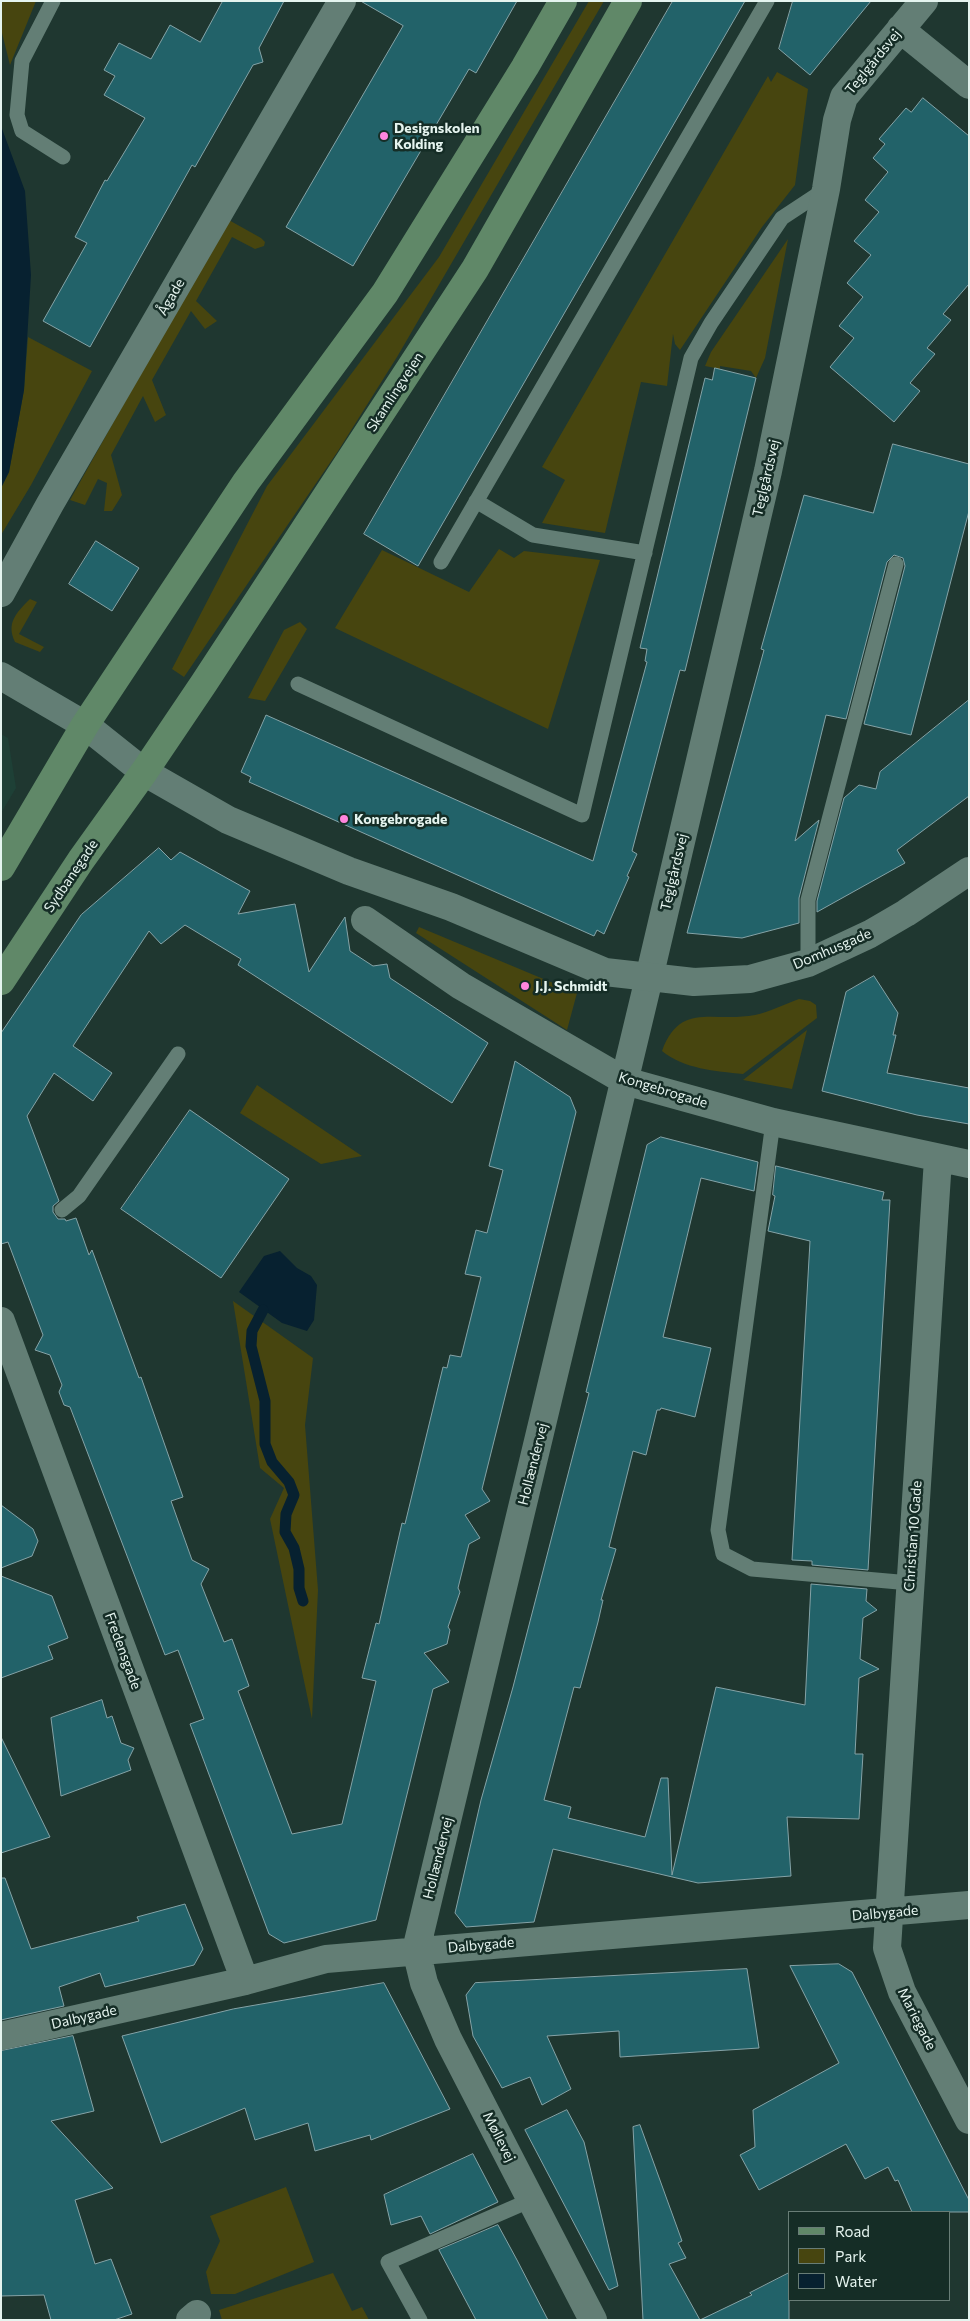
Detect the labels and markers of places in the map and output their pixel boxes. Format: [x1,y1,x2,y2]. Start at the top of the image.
place label: Designskolen Kolding [394,120,480,152]
marker: Designskolen Kolding [378,130,390,142]
place label: Kongebrogade [354,811,447,827]
marker: Kongebrogade [338,813,350,825]
place label: J.J. Schmidt [535,978,608,994]
marker: J.J. Schmidt [519,980,531,992]

